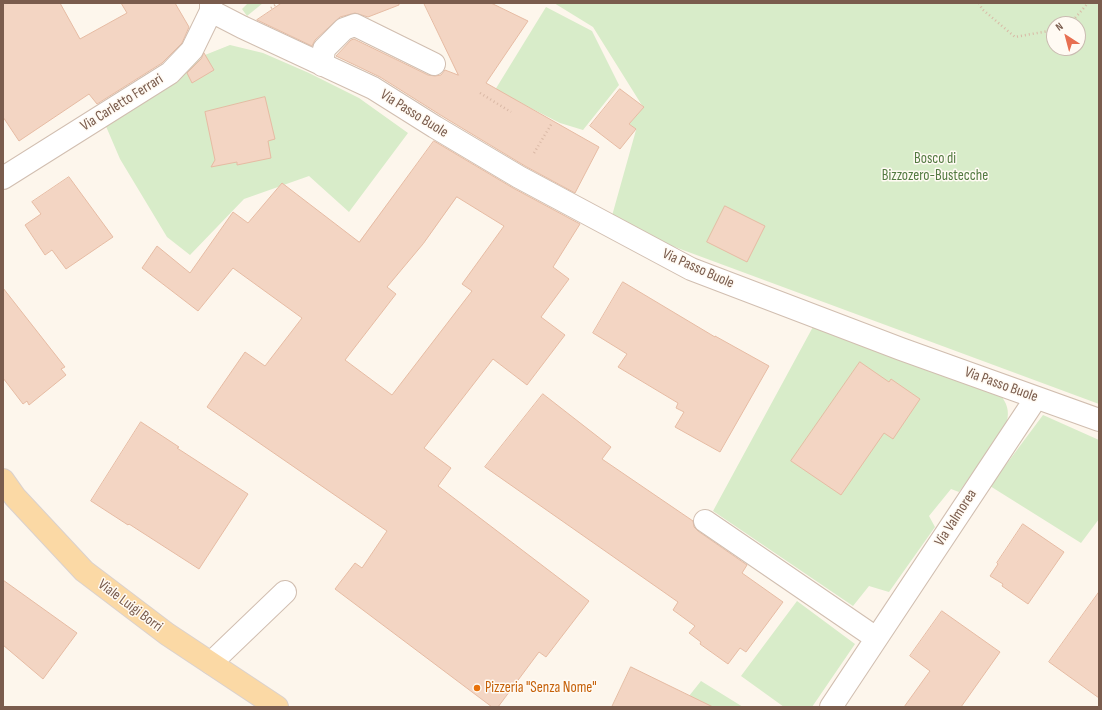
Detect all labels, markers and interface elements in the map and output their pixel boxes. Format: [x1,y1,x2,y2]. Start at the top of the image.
north arrow [1046,16,1086,56]
text: N [1053,20,1065,34]
street label: Via Carletto Ferrari [77,70,167,136]
street label: Via Passo Buole [377,86,451,142]
park label: Bosco di Bizzozero-Bustecche [882,150,988,185]
street label: Via Passo Buole [659,245,737,293]
street label: Via Passo Buole [962,363,1040,407]
street label: Via Valmorea [931,486,981,550]
street label: Viale Luigi Borri [94,576,166,636]
place label: Pizzeria "Senza Nome" [485,679,597,697]
marker: Pizzeria "Senza Nome" [472,683,482,693]

